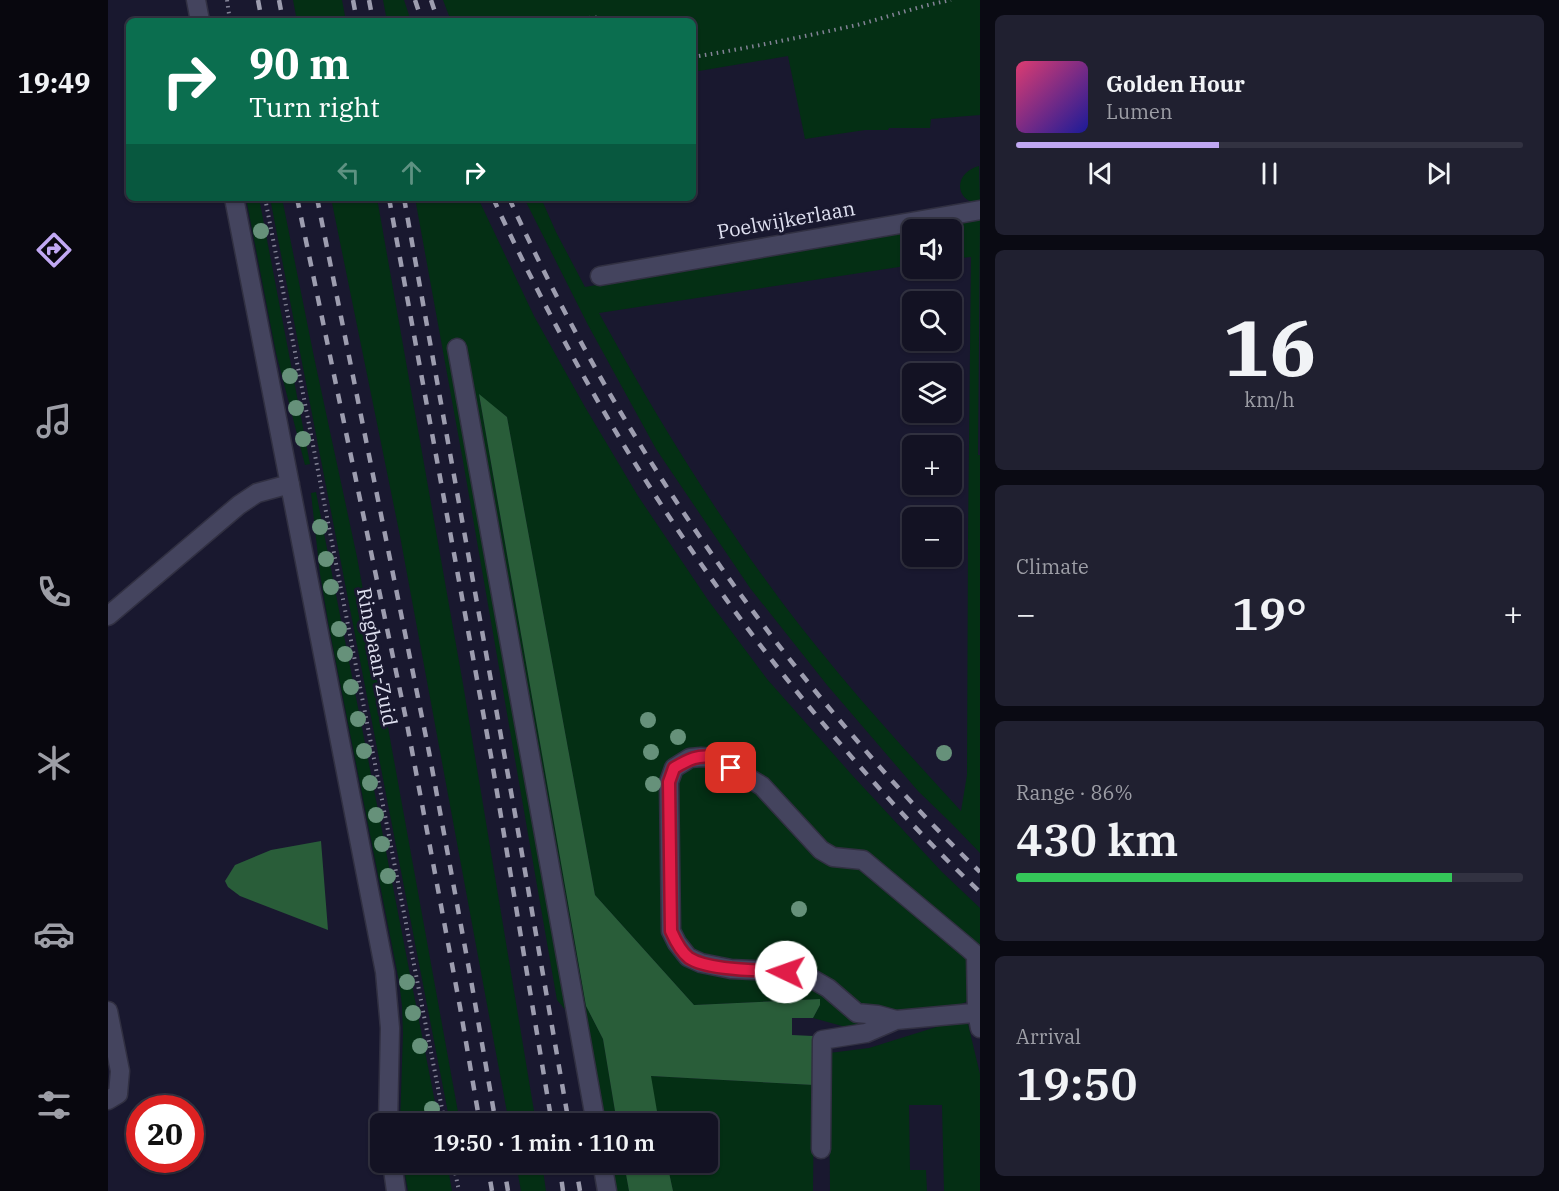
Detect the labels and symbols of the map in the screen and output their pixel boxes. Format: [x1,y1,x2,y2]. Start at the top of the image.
street label: Poelwijkerlaan [715,194,857,245]
street label: Ringbaan-Zuid [351,585,404,728]
pin [705,742,756,793]
position arrow [754,940,818,1004]
speed limit sign: 20 [126,1095,204,1173]

